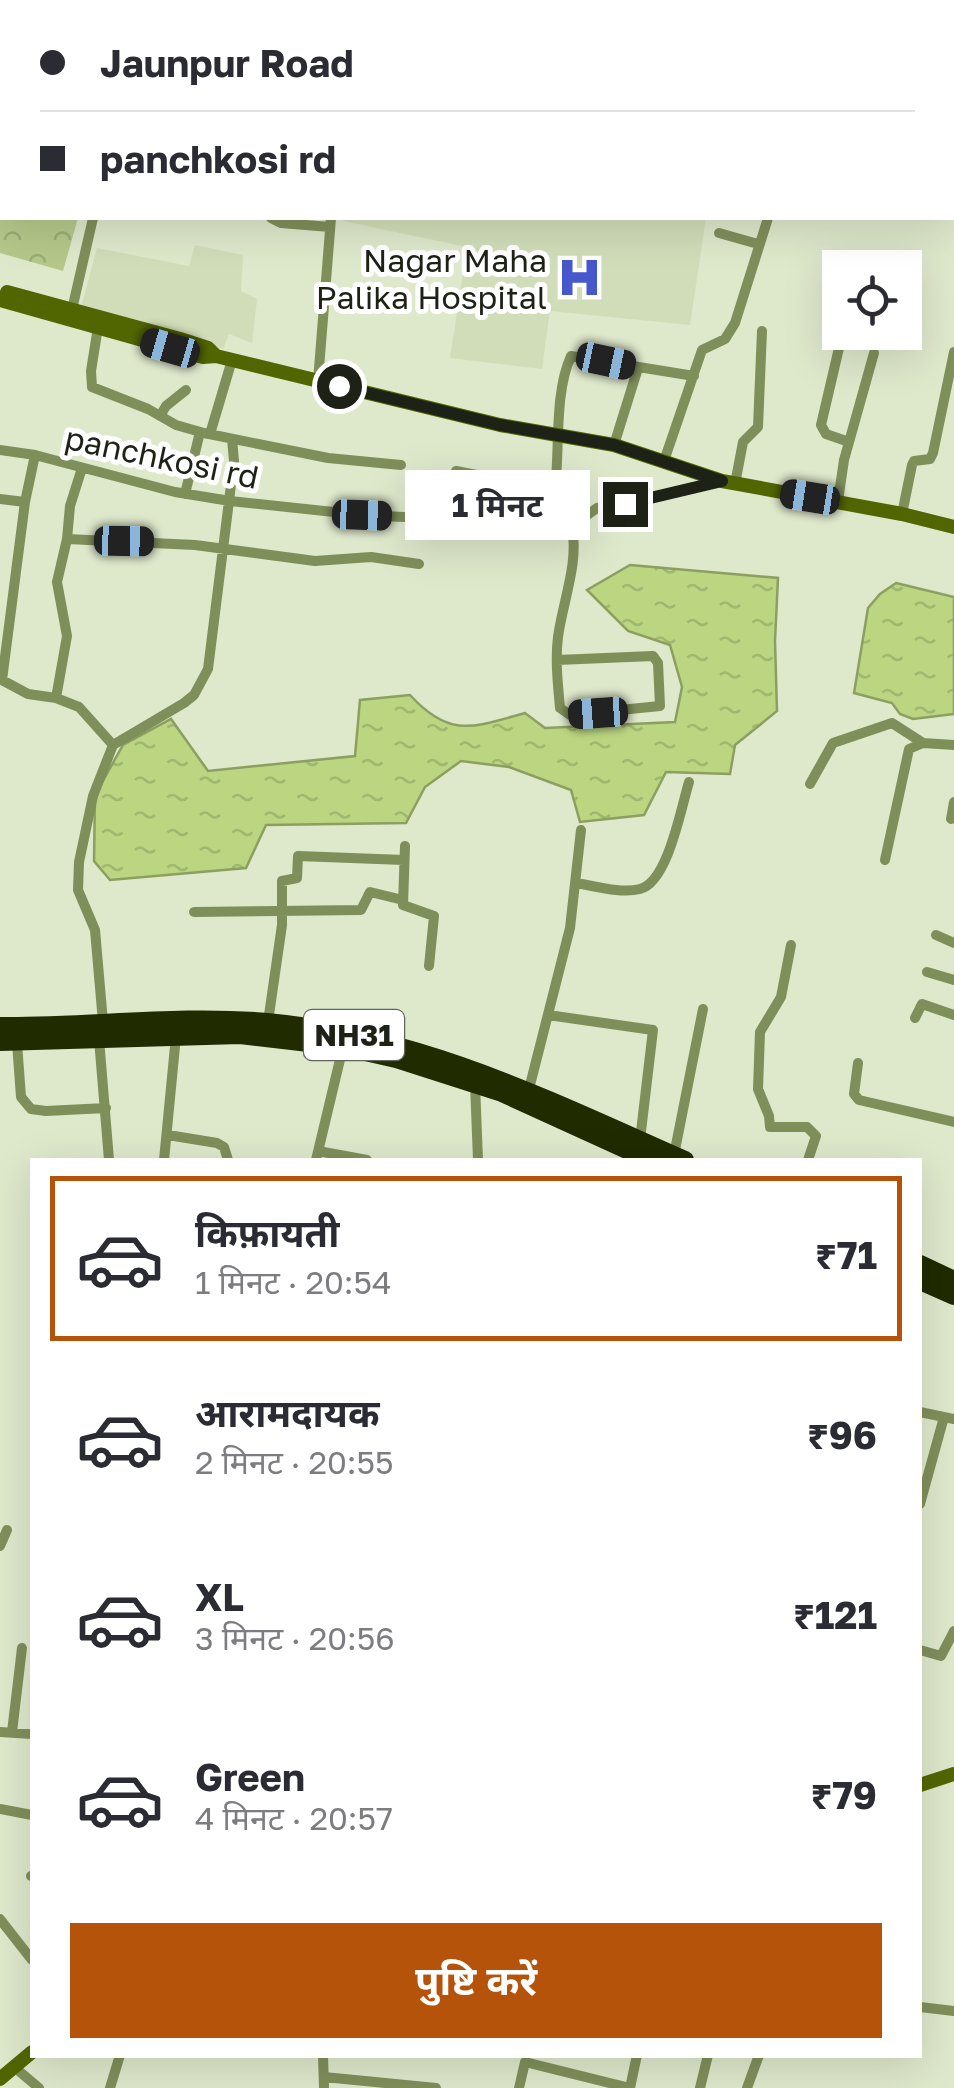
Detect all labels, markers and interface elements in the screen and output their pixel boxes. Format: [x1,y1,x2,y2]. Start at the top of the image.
text: Jaunpur Road [100,40,354,85]
text: panchkosi rd [100,136,336,181]
place label: Nagar Maha Palika Hospital [316,241,547,316]
map controls [822,250,922,350]
button: locate [822,250,922,350]
hospital icon: Nagar Maha Palika Hospital [556,254,604,302]
car [137,325,203,371]
car [574,340,638,382]
route start [317,364,362,409]
street label: panchkosi rd [62,418,262,496]
callout: 1 मिनट [405,469,590,539]
car [778,477,842,517]
route end [603,482,648,527]
text: 1 मिनट [452,486,543,524]
car [331,499,393,531]
car [94,525,154,557]
car [567,696,629,730]
road number: NH31 [304,1010,404,1060]
text: किफ़ायती [195,1210,339,1255]
icon: car [75,1214,165,1304]
text: ₹71 [815,1232,877,1277]
text: 1 मिनट · 20:54 [195,1263,392,1301]
text: आरामदायक [195,1390,379,1435]
icon: car [75,1394,165,1484]
text: ₹96 [807,1412,877,1457]
text: 2 मिनट · 20:55 [195,1443,394,1481]
icon: car [75,1574,165,1664]
text: XL [195,1574,244,1619]
text: ₹121 [793,1592,877,1637]
text: 3 मिनट · 20:56 [195,1619,395,1657]
icon: car [75,1754,165,1844]
text: Green [195,1754,305,1799]
text: ₹79 [810,1772,877,1817]
text: 4 मिनट · 20:57 [195,1799,393,1837]
button: पुष्टि करें [70,1923,882,2038]

